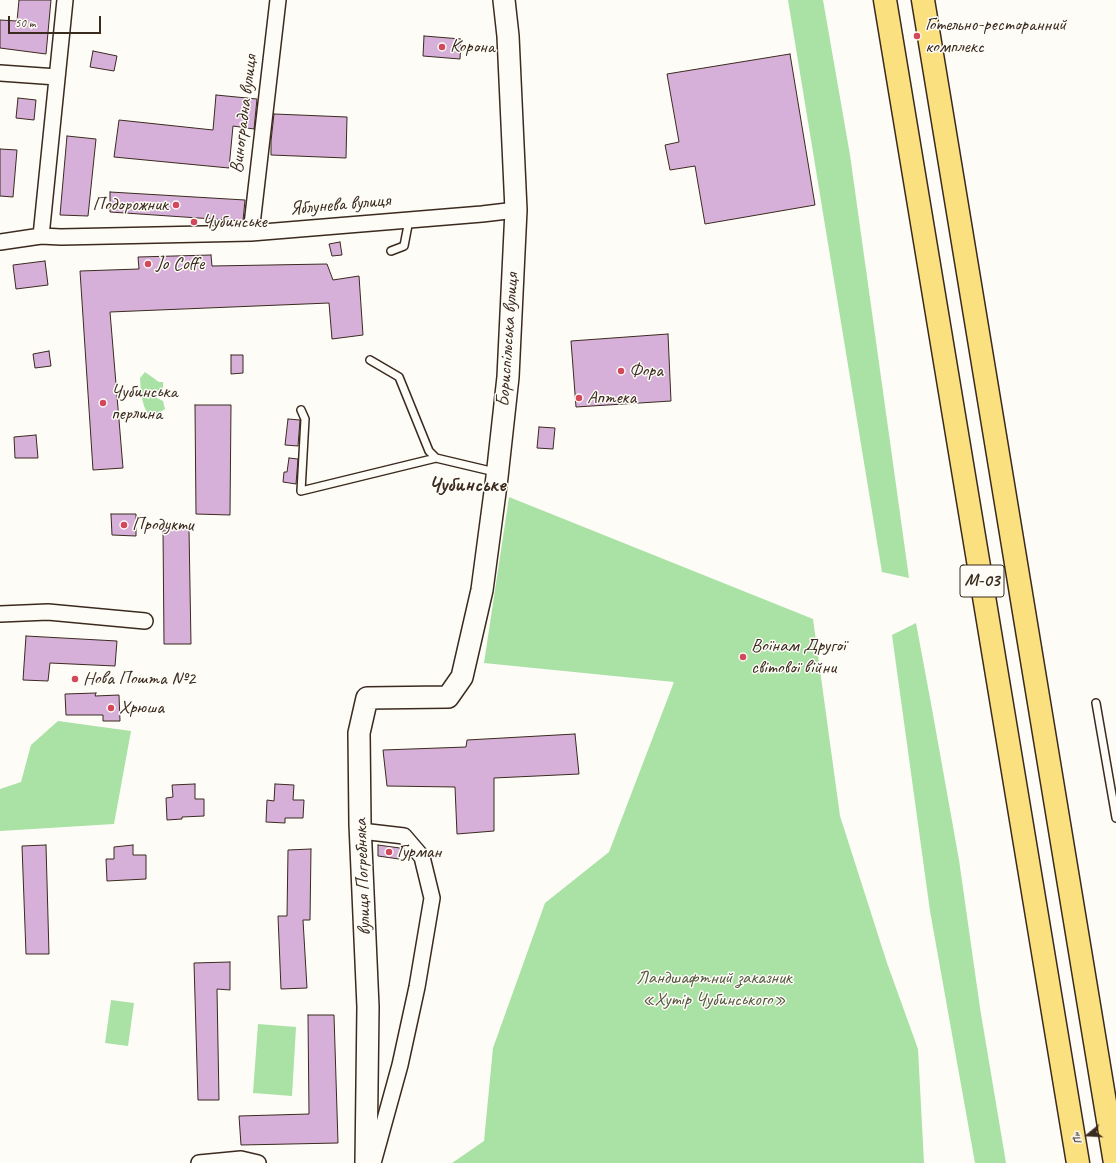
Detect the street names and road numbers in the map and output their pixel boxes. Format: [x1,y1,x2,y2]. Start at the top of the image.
street label: Виноградна вулиця [225,54,263,174]
street label: Яблунева вулиця [289,189,391,221]
street label: Бориспільська вулиця [492,272,524,408]
road number: М-03 [960,565,1004,597]
street label: вулиця Погребняка [350,818,376,936]

